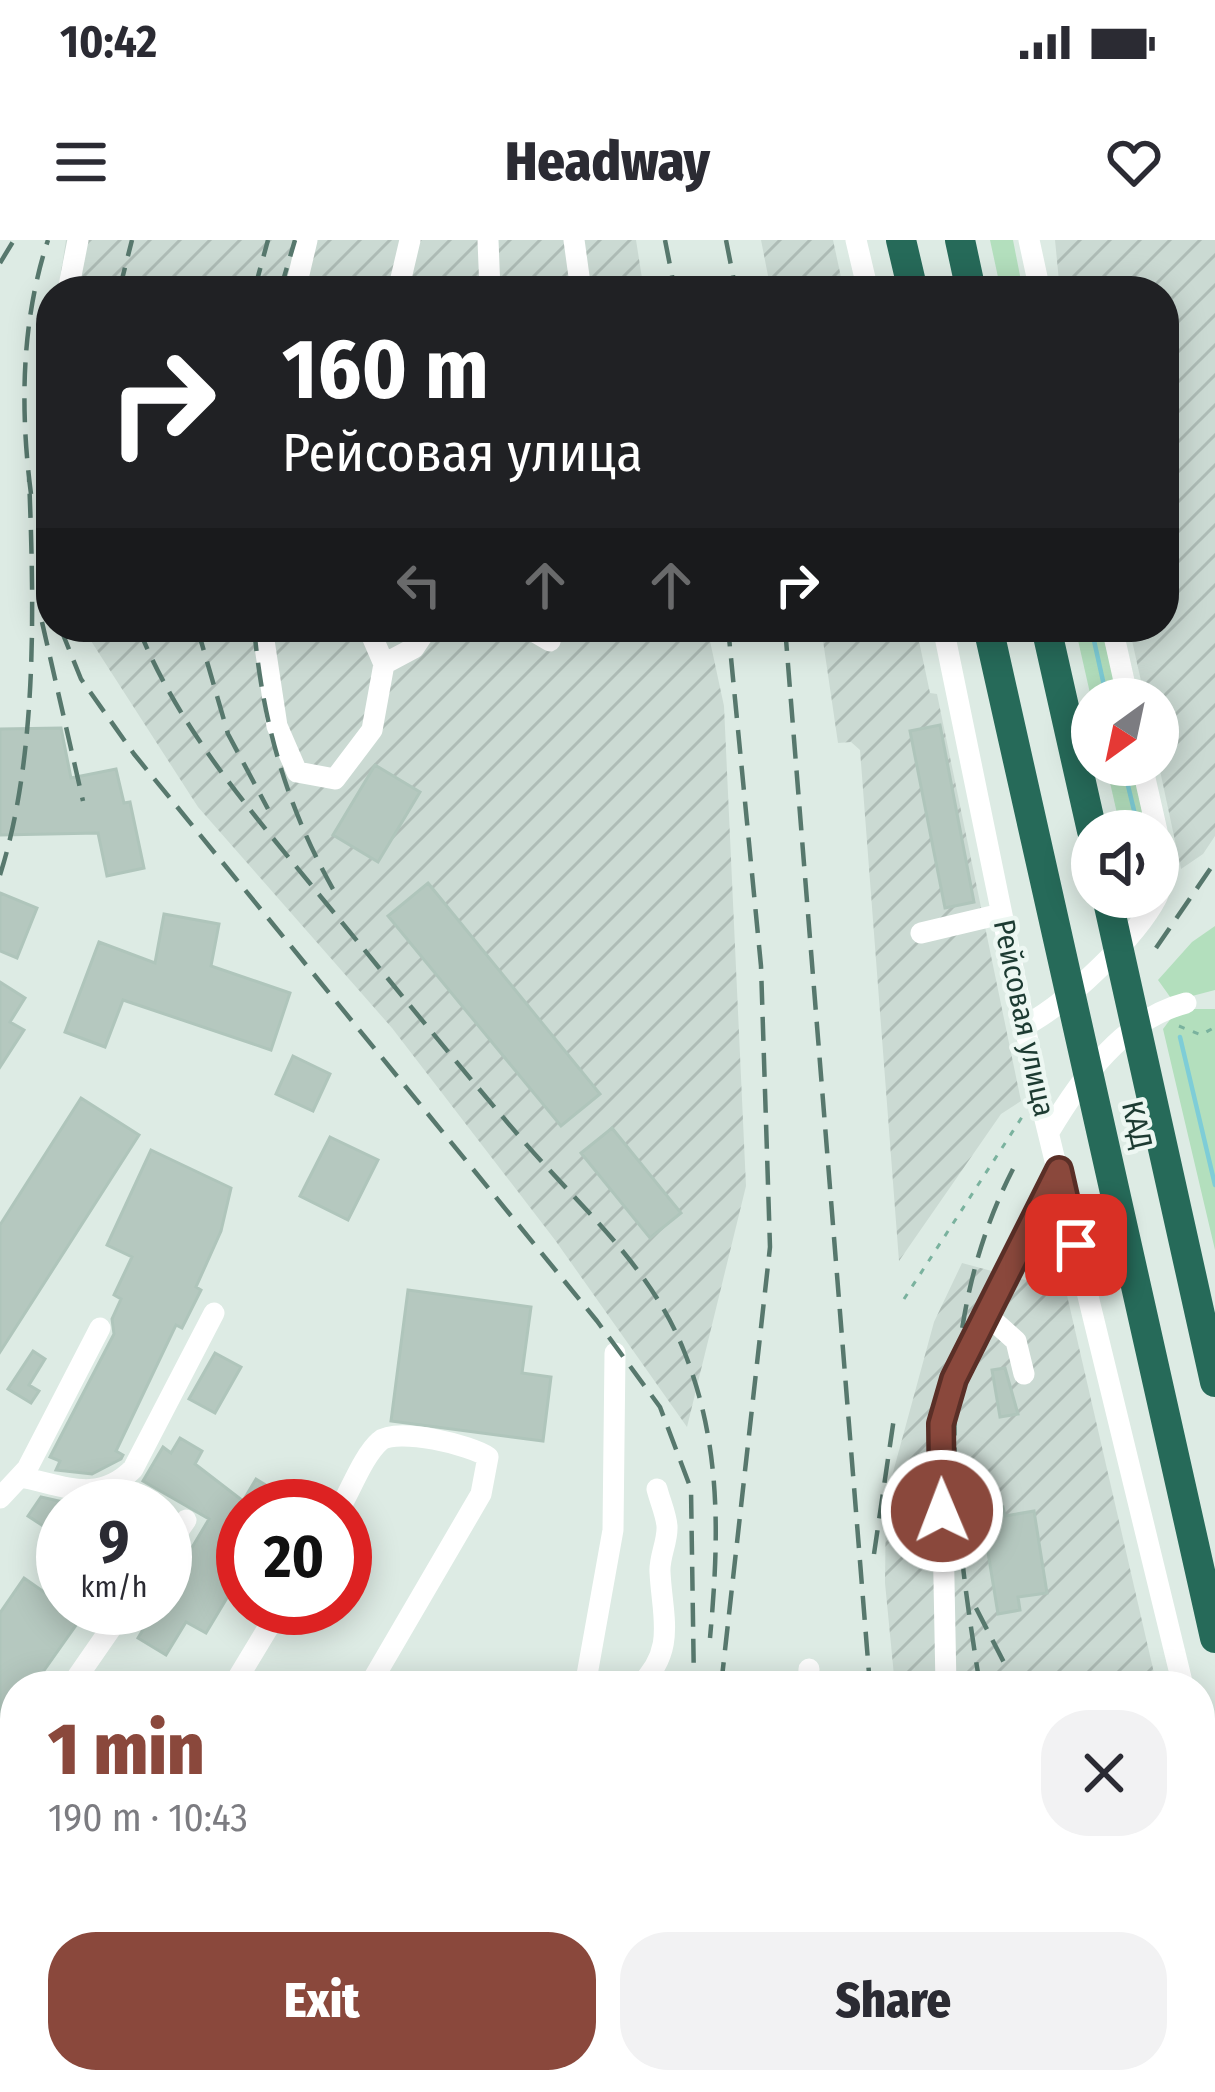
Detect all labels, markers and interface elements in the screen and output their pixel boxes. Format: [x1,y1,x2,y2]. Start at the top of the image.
text: 10:42 [60,15,157,69]
icon: menu [48,129,114,195]
icon: heart [1101,129,1167,195]
text: Headway [505,130,710,194]
text: 160 m [282,319,489,420]
icon: right [84,324,240,480]
text: Рейсовая улица [282,421,643,485]
icon: left [386,552,452,618]
icon: ahead [512,552,578,618]
icon: ahead [638,552,704,618]
icon: right [764,552,830,618]
north arrow [1071,678,1179,786]
map controls [1071,678,1179,918]
button: sound [1071,810,1179,918]
street label: Рейсовая улица [986,916,1062,1120]
street label: КАД [1114,1097,1160,1153]
pin [1025,1194,1127,1296]
icon: arrive [1043,1212,1109,1278]
position arrow [879,1448,1005,1574]
speed limit sign: 20 [216,1479,372,1635]
text: 9 [98,1506,130,1578]
text: km/h [81,1569,147,1605]
text: 1 min [48,1707,205,1793]
button: close [1041,1710,1167,1836]
text: 190 m · 10:43 [48,1795,248,1841]
button: Exit [48,1932,596,2070]
button: Share [620,1932,1167,2070]

